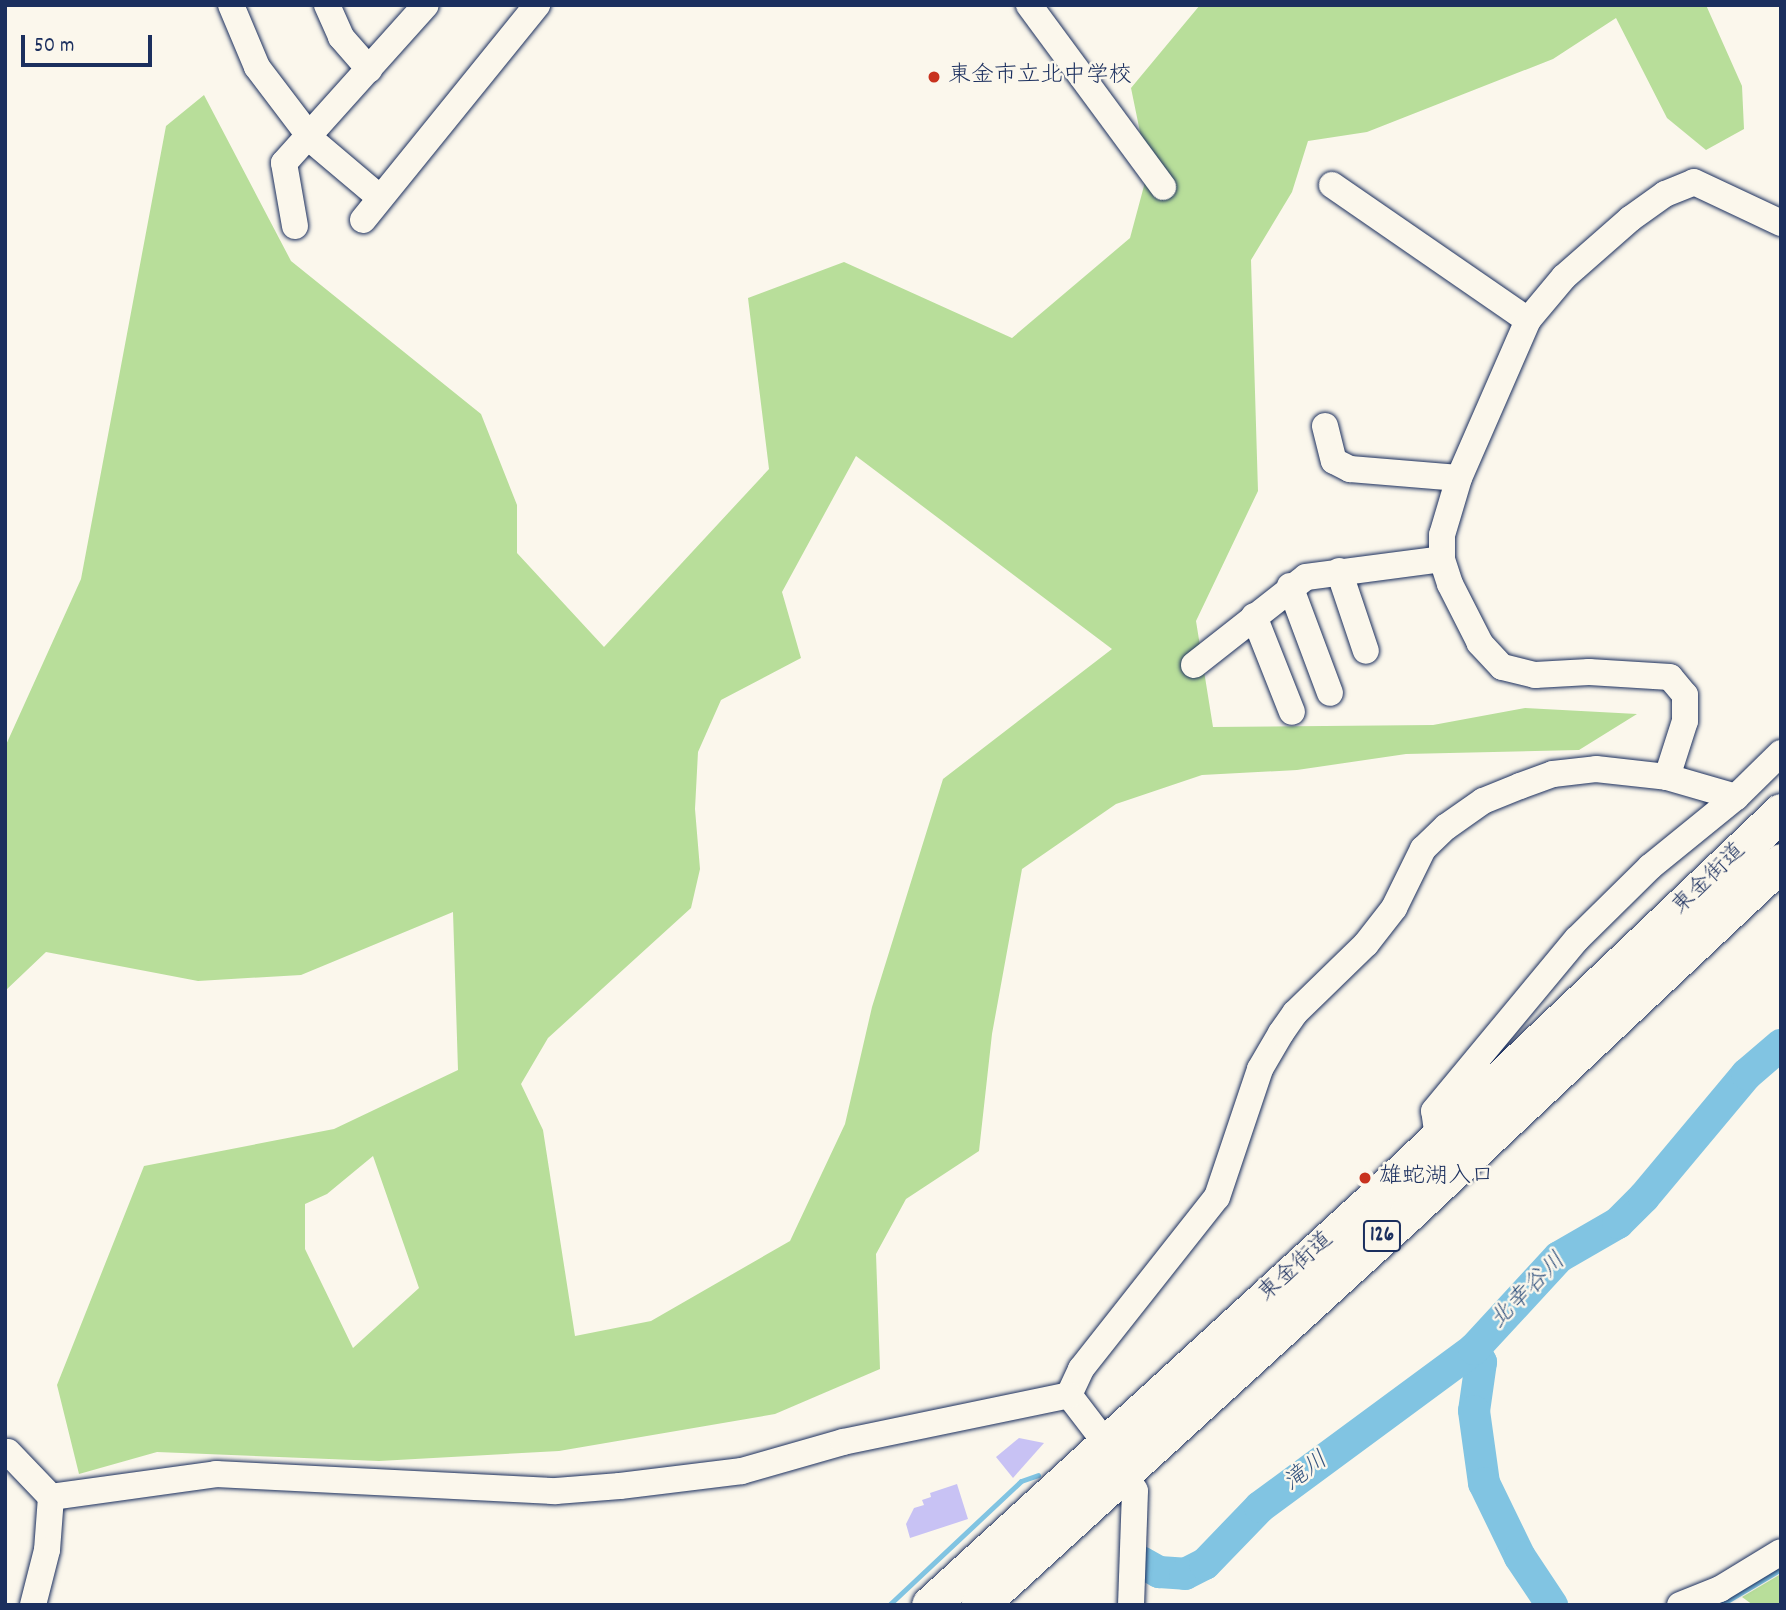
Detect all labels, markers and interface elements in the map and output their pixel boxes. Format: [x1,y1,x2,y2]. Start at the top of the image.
scale bar [24,21,156,65]
text: 50 m [34,32,74,62]
place label: 東金市立北中学校 [948,63,1132,91]
marker: 東金市立北中学校 [926,69,942,85]
street label: 東金街道 [1667,838,1753,922]
place label: 雄蛇湖入口 [1379,1164,1494,1192]
marker: 雄蛇湖入口 [1357,1170,1373,1186]
road number: 126 [1363,1218,1401,1254]
street label: 東金街道 [1254,1227,1340,1309]
water label: 北幸谷川 [1485,1248,1573,1336]
water label: 滝川 [1279,1447,1335,1499]

